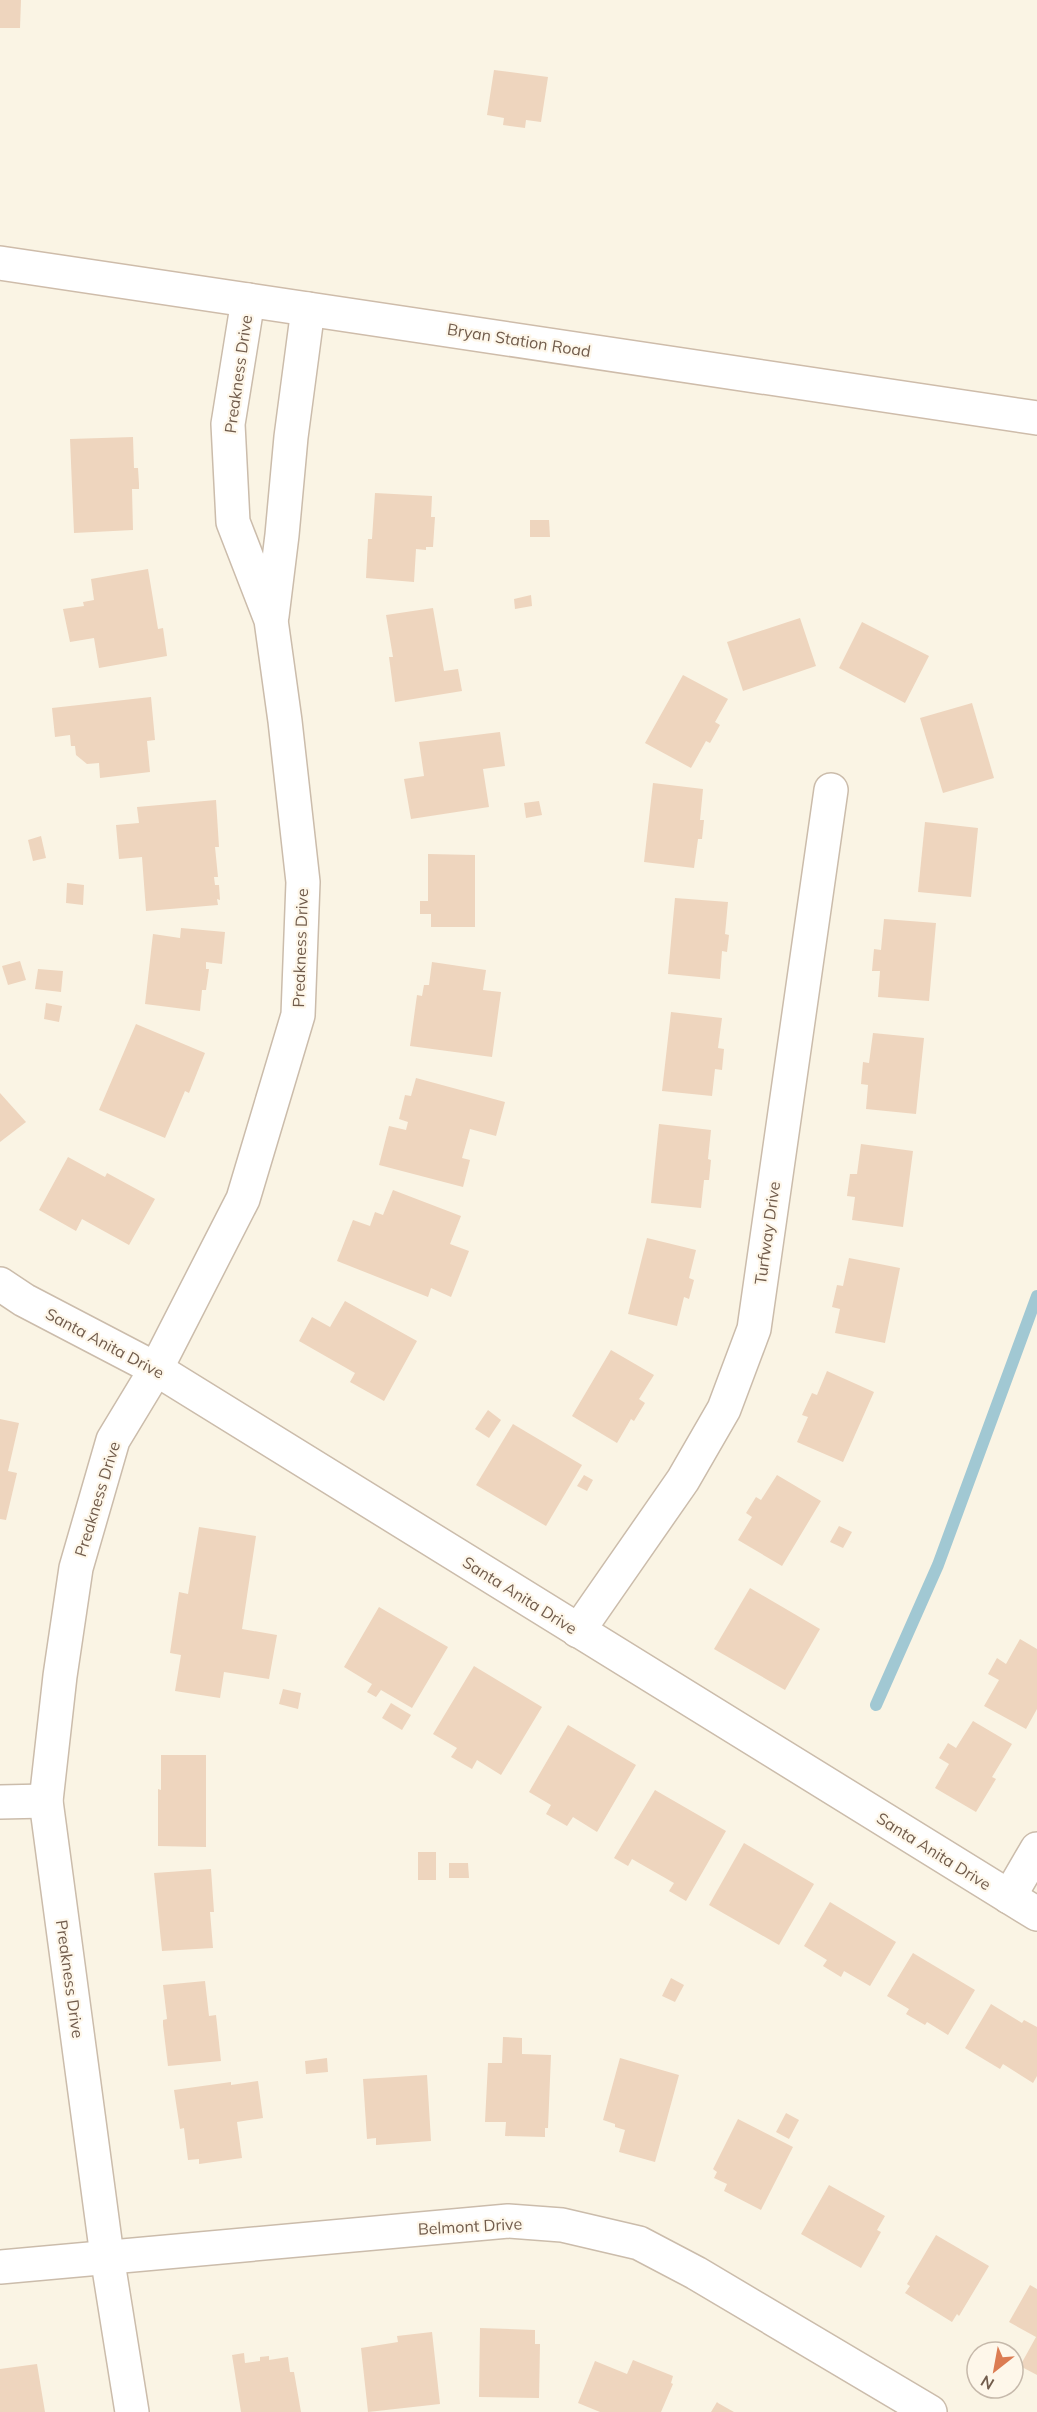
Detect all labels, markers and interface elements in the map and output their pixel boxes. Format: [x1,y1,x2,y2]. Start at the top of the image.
street label: Preakness Drive [220,314,256,434]
street label: Bryan Station Road [446,319,592,361]
street label: Preakness Drive [288,888,312,1008]
street label: Turfway Drive [750,1180,784,1286]
street label: Santa Anita Drive [42,1303,168,1383]
street label: Preakness Drive [70,1439,124,1559]
street label: Santa Anita Drive [459,1552,581,1638]
street label: Santa Anita Drive [873,1808,995,1894]
street label: Preakness Drive [52,1919,88,2039]
street label: Belmont Drive [417,2213,523,2239]
north arrow [965,2340,1025,2400]
text: N [977,2371,998,2395]

